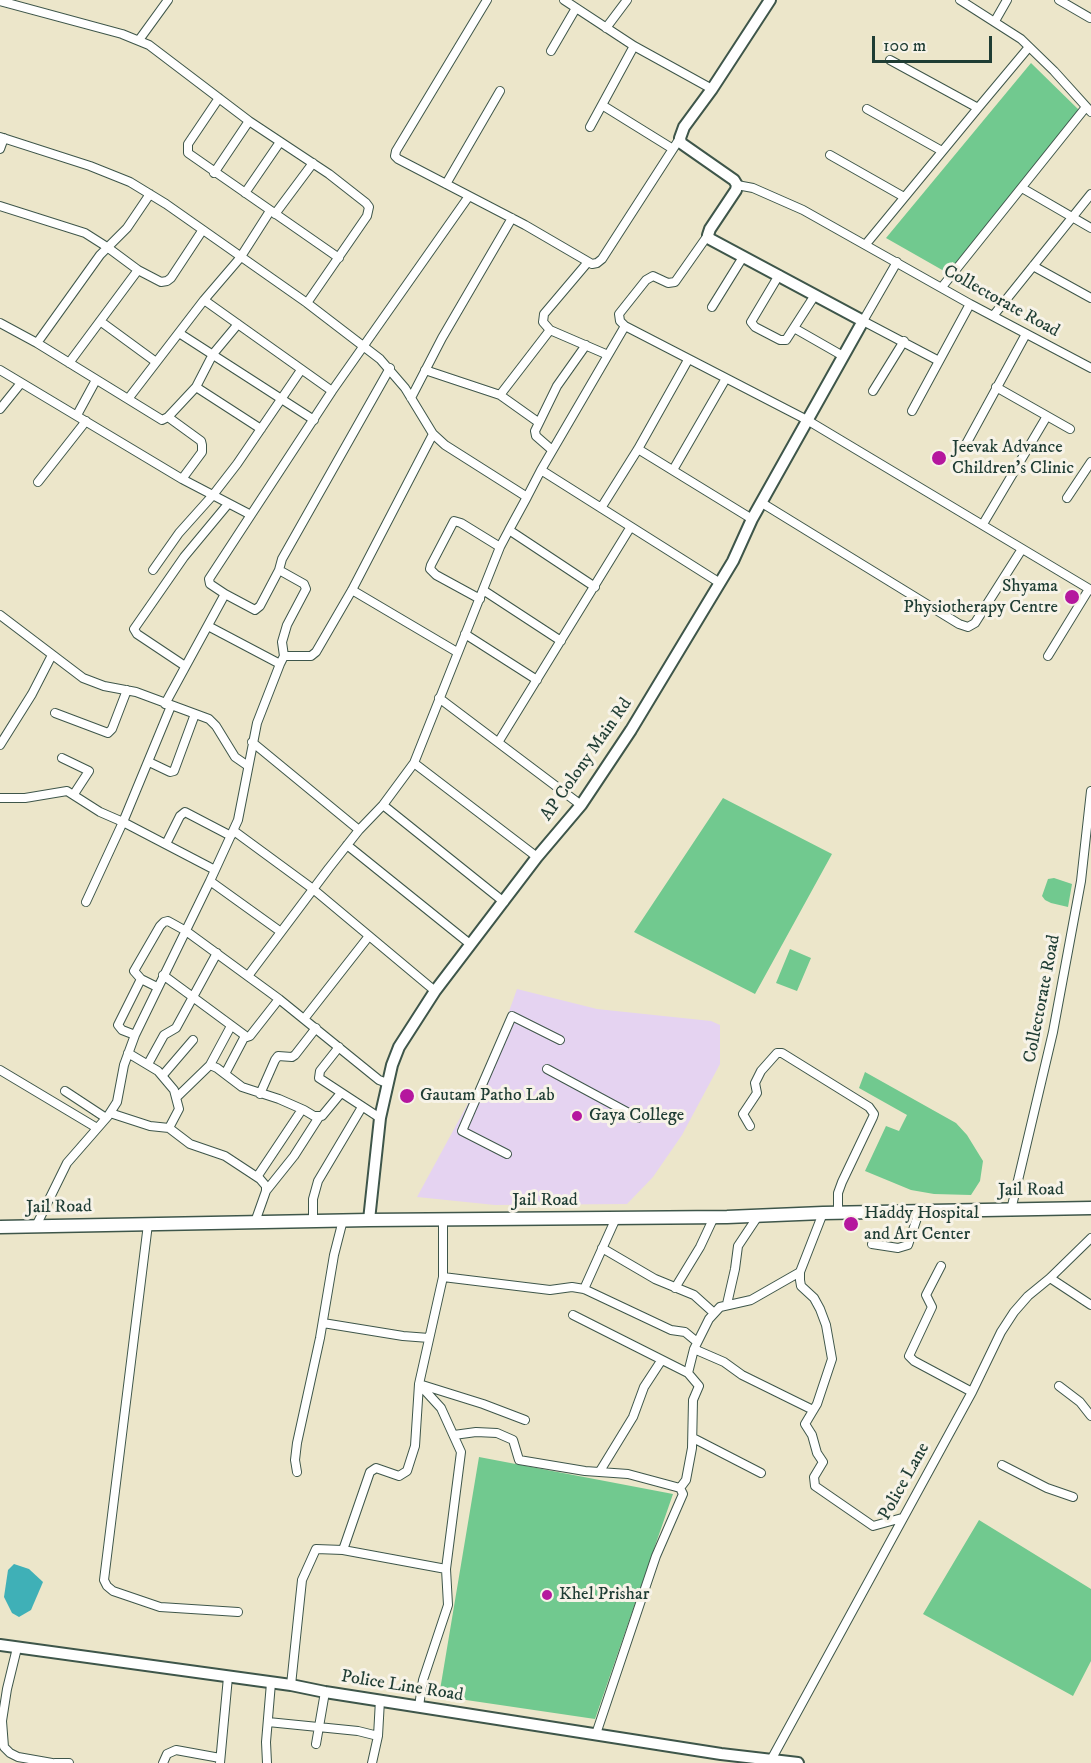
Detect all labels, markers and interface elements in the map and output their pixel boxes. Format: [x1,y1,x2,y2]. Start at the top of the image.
scale bar [875,24,995,62]
text: 100 m [883,35,926,57]
street label: Collectorate Road [939,261,1063,343]
place label: Jeevak Advance Children's Clinic [952,437,1074,480]
marker: Jeevak Advance Children's Clinic [930,449,948,467]
place label: Shyama Physiotherapy Centre [903,576,1058,618]
marker: Shyama Physiotherapy Centre [1063,588,1081,606]
street label: AP Colony Main Rd [537,694,637,826]
street label: Collectorate Road [1020,933,1066,1065]
place label: Gautam Patho Lab [420,1085,555,1107]
marker: Gautam Patho Lab [398,1087,416,1105]
place label: Gaya College [589,1105,684,1127]
marker: Gaya College [570,1109,584,1123]
street label: Jail Road [998,1180,1064,1202]
street label: Jail Road [512,1190,578,1212]
street label: Jail Road [26,1197,92,1219]
place label: Haddy Hospital and Art Center [864,1203,979,1246]
marker: Haddy Hospital and Art Center [842,1215,860,1233]
street label: Police Lane [875,1439,935,1525]
place label: Khel Prishar [559,1584,649,1606]
marker: Khel Prishar [540,1588,554,1602]
street label: Police Line Road [339,1667,465,1707]

